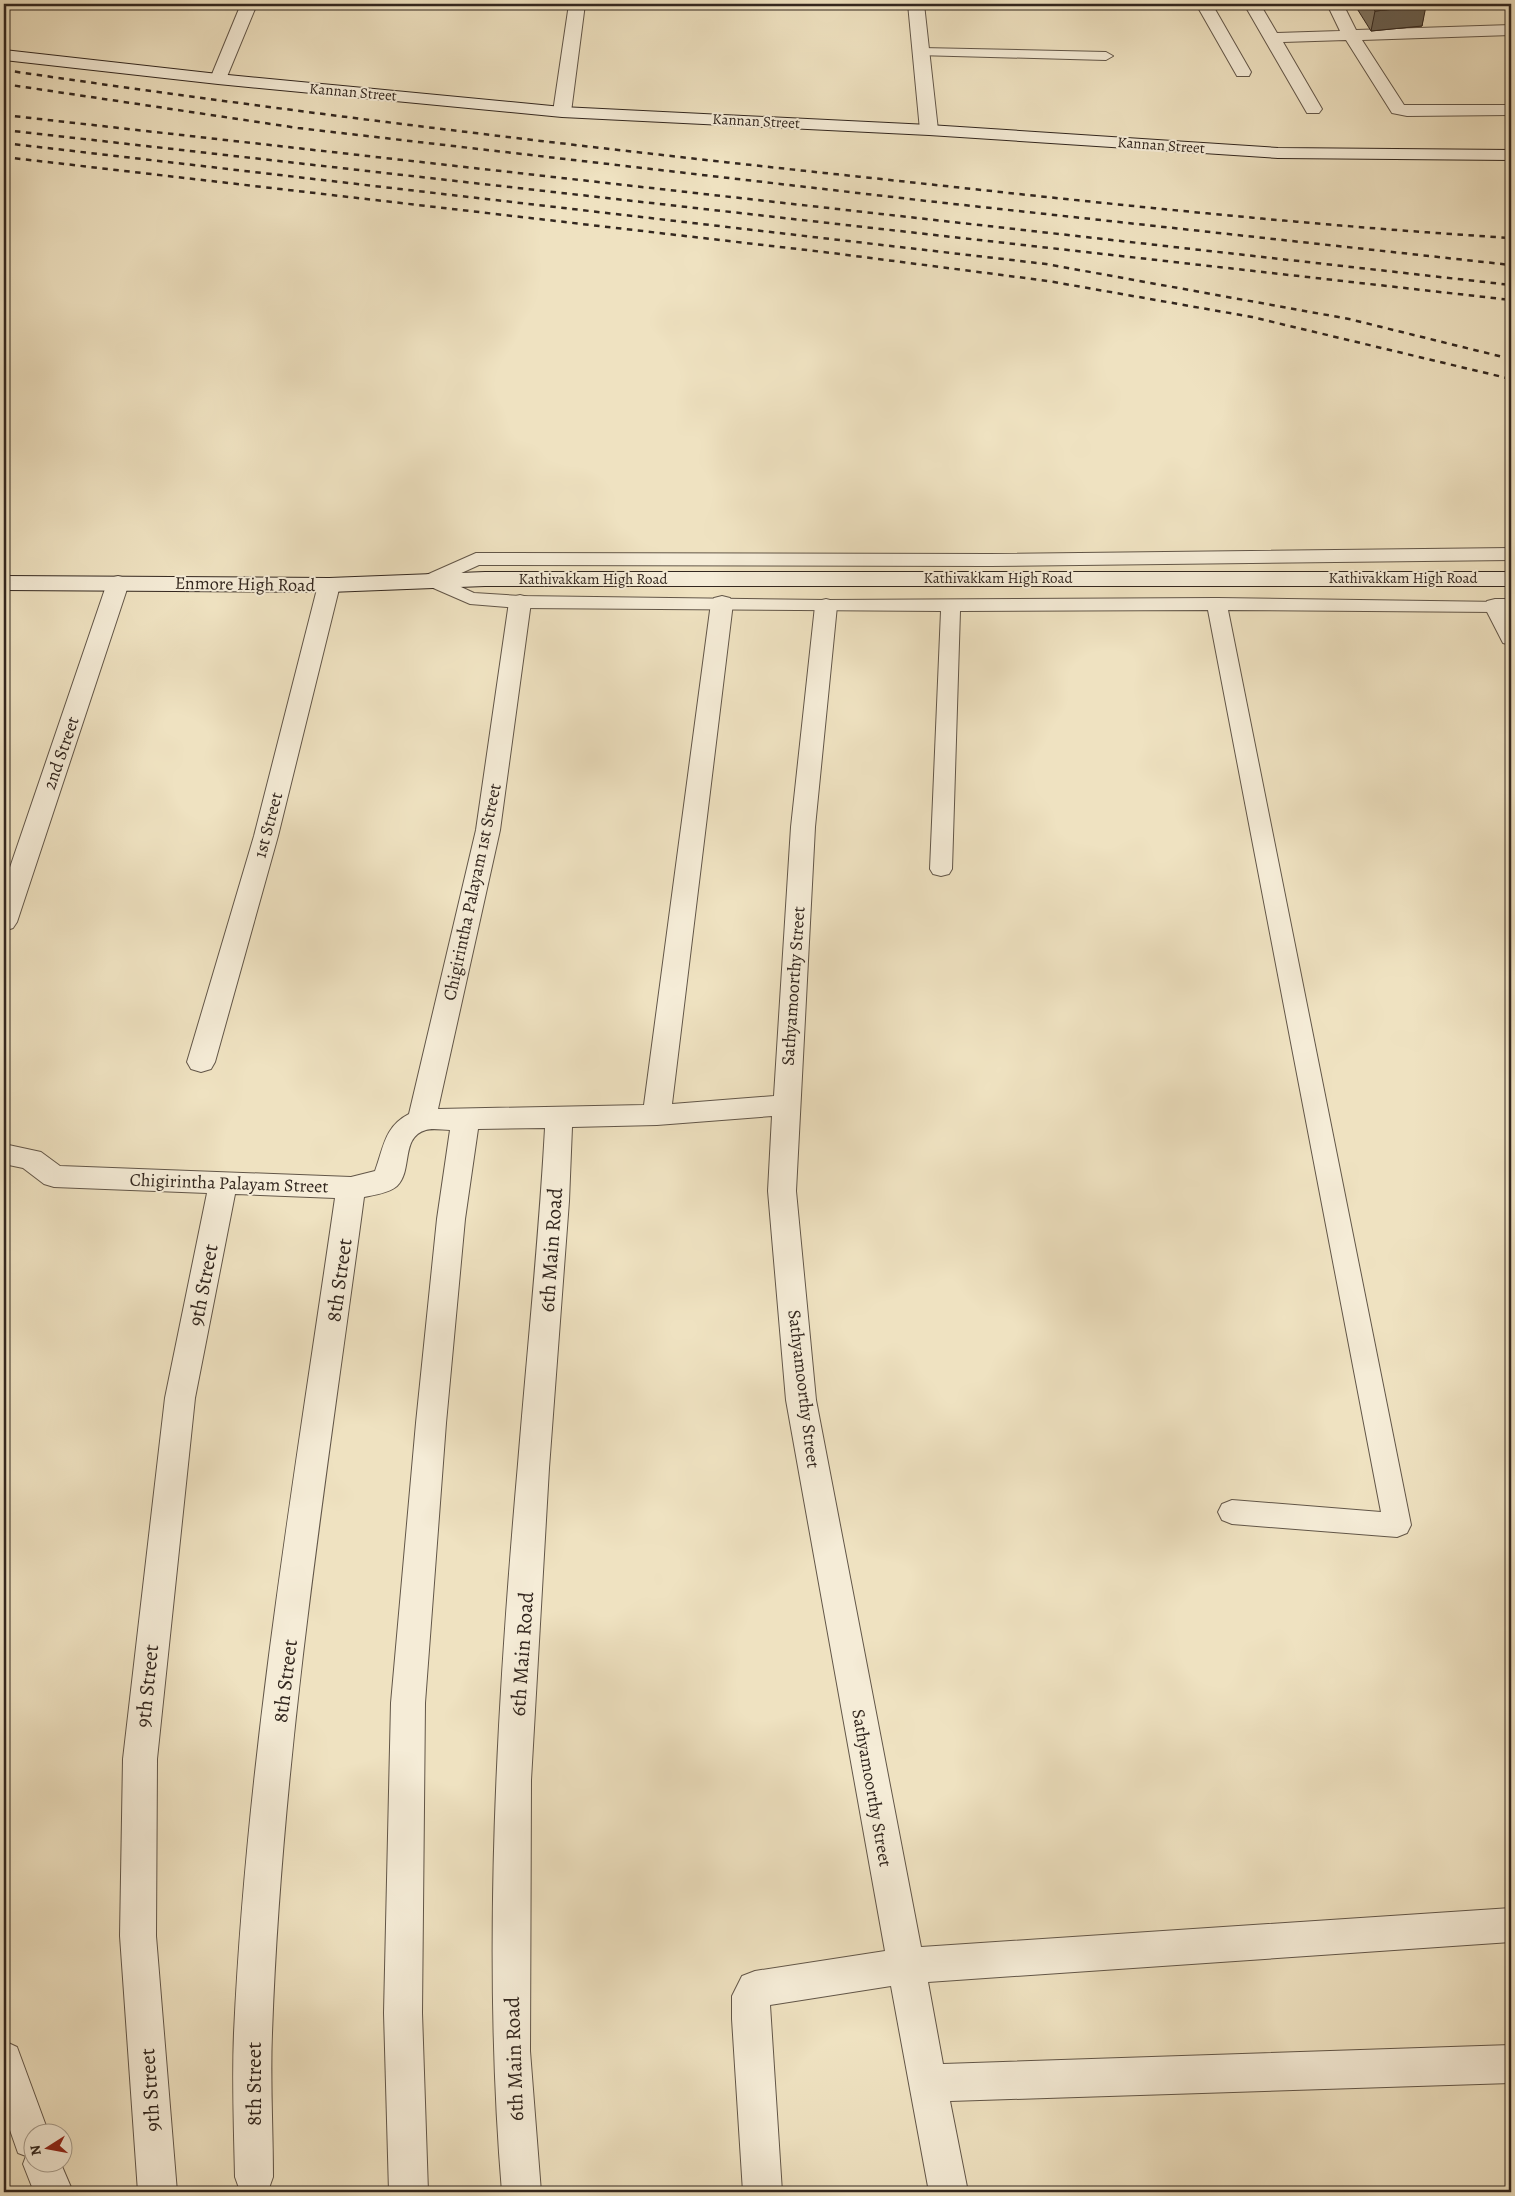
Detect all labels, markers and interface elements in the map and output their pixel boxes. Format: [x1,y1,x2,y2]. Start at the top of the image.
street label: Kannan Street [308,78,398,106]
street label: Kannan Street [712,109,800,133]
street label: Kannan Street [1117,132,1206,158]
street label: Kathivakkam High Road [923,568,1073,588]
street label: Kathivakkam High Road [1328,568,1478,588]
street label: Kathivakkam High Road [518,569,668,589]
street label: Enmore High Road [175,571,316,597]
street label: 2nd Street [37,713,85,793]
street label: Chigirintha Palayam 1st Street [437,781,507,1003]
street label: 1st Street [248,789,288,861]
street label: Sathyamoorthy Street [775,905,811,1067]
street label: Chigirintha Palayam Street [129,1168,329,1198]
street label: 6th Main Road [533,1186,569,1313]
street label: 8th Street [319,1236,359,1324]
street label: 9th Street [181,1241,225,1329]
street label: Sathyamoorthy Street [782,1308,826,1470]
street label: 6th Main Road [504,1590,540,1717]
street label: 8th Street [266,1637,304,1724]
street label: 9th Street [129,1643,165,1729]
street label: Sathyamoorthy Street [846,1707,898,1869]
street label: 6th Main Road [498,1995,530,2122]
street label: 8th Street [240,2042,268,2126]
street label: 9th Street [133,2047,167,2133]
north arrow [22,2124,72,2174]
text: N [25,2144,46,2157]

